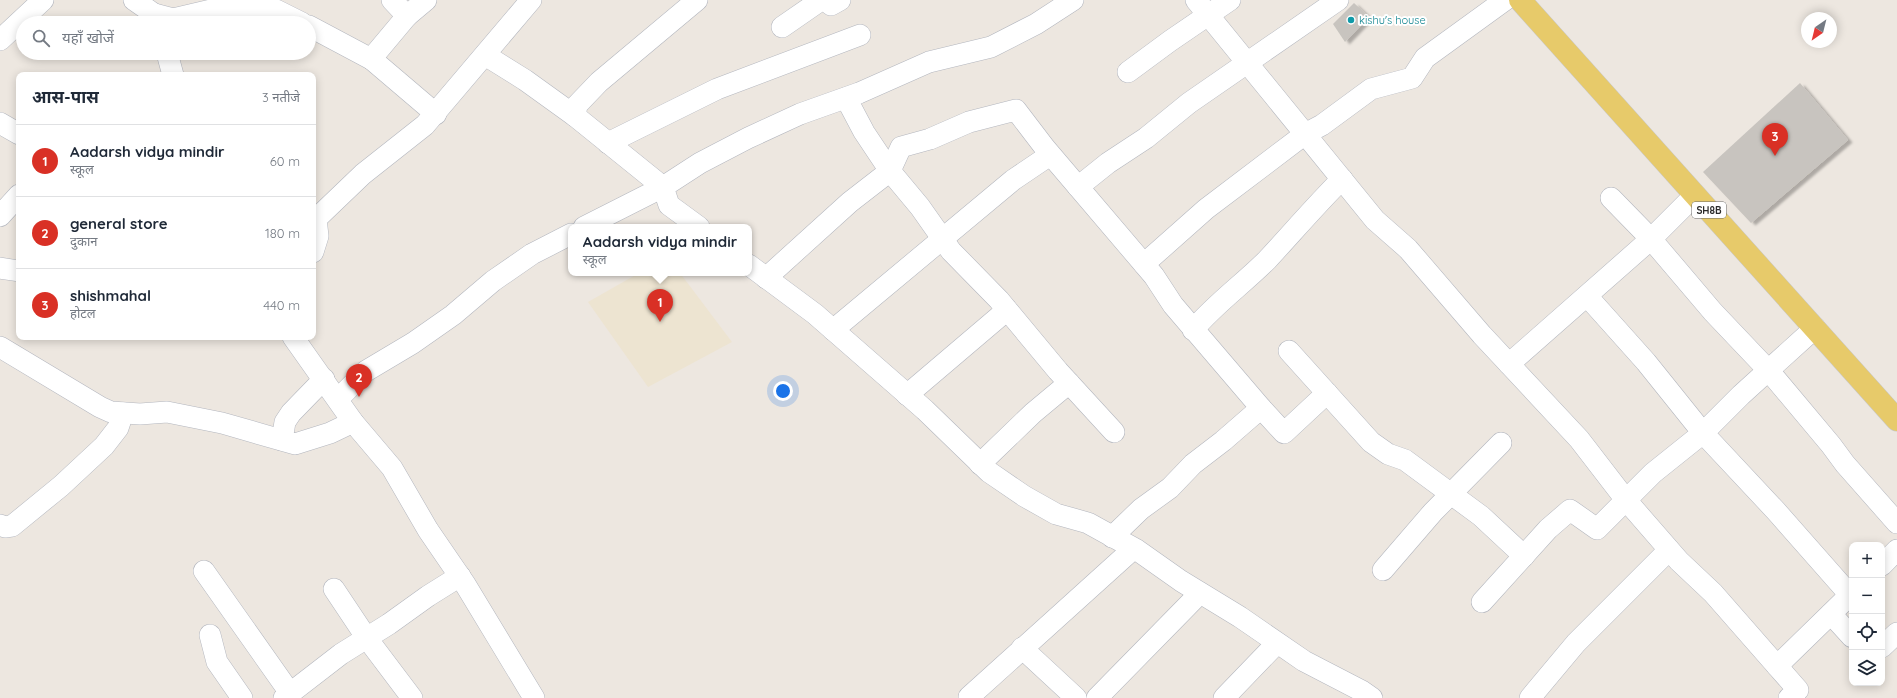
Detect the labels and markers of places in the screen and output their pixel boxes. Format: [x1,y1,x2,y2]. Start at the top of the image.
place label: kishu's house [1359,13,1426,27]
marker: kishu's house [1346,15,1356,25]
pin: 3 [1762,123,1788,156]
pin: 1 [647,289,673,322]
pin: 2 [346,364,372,397]

